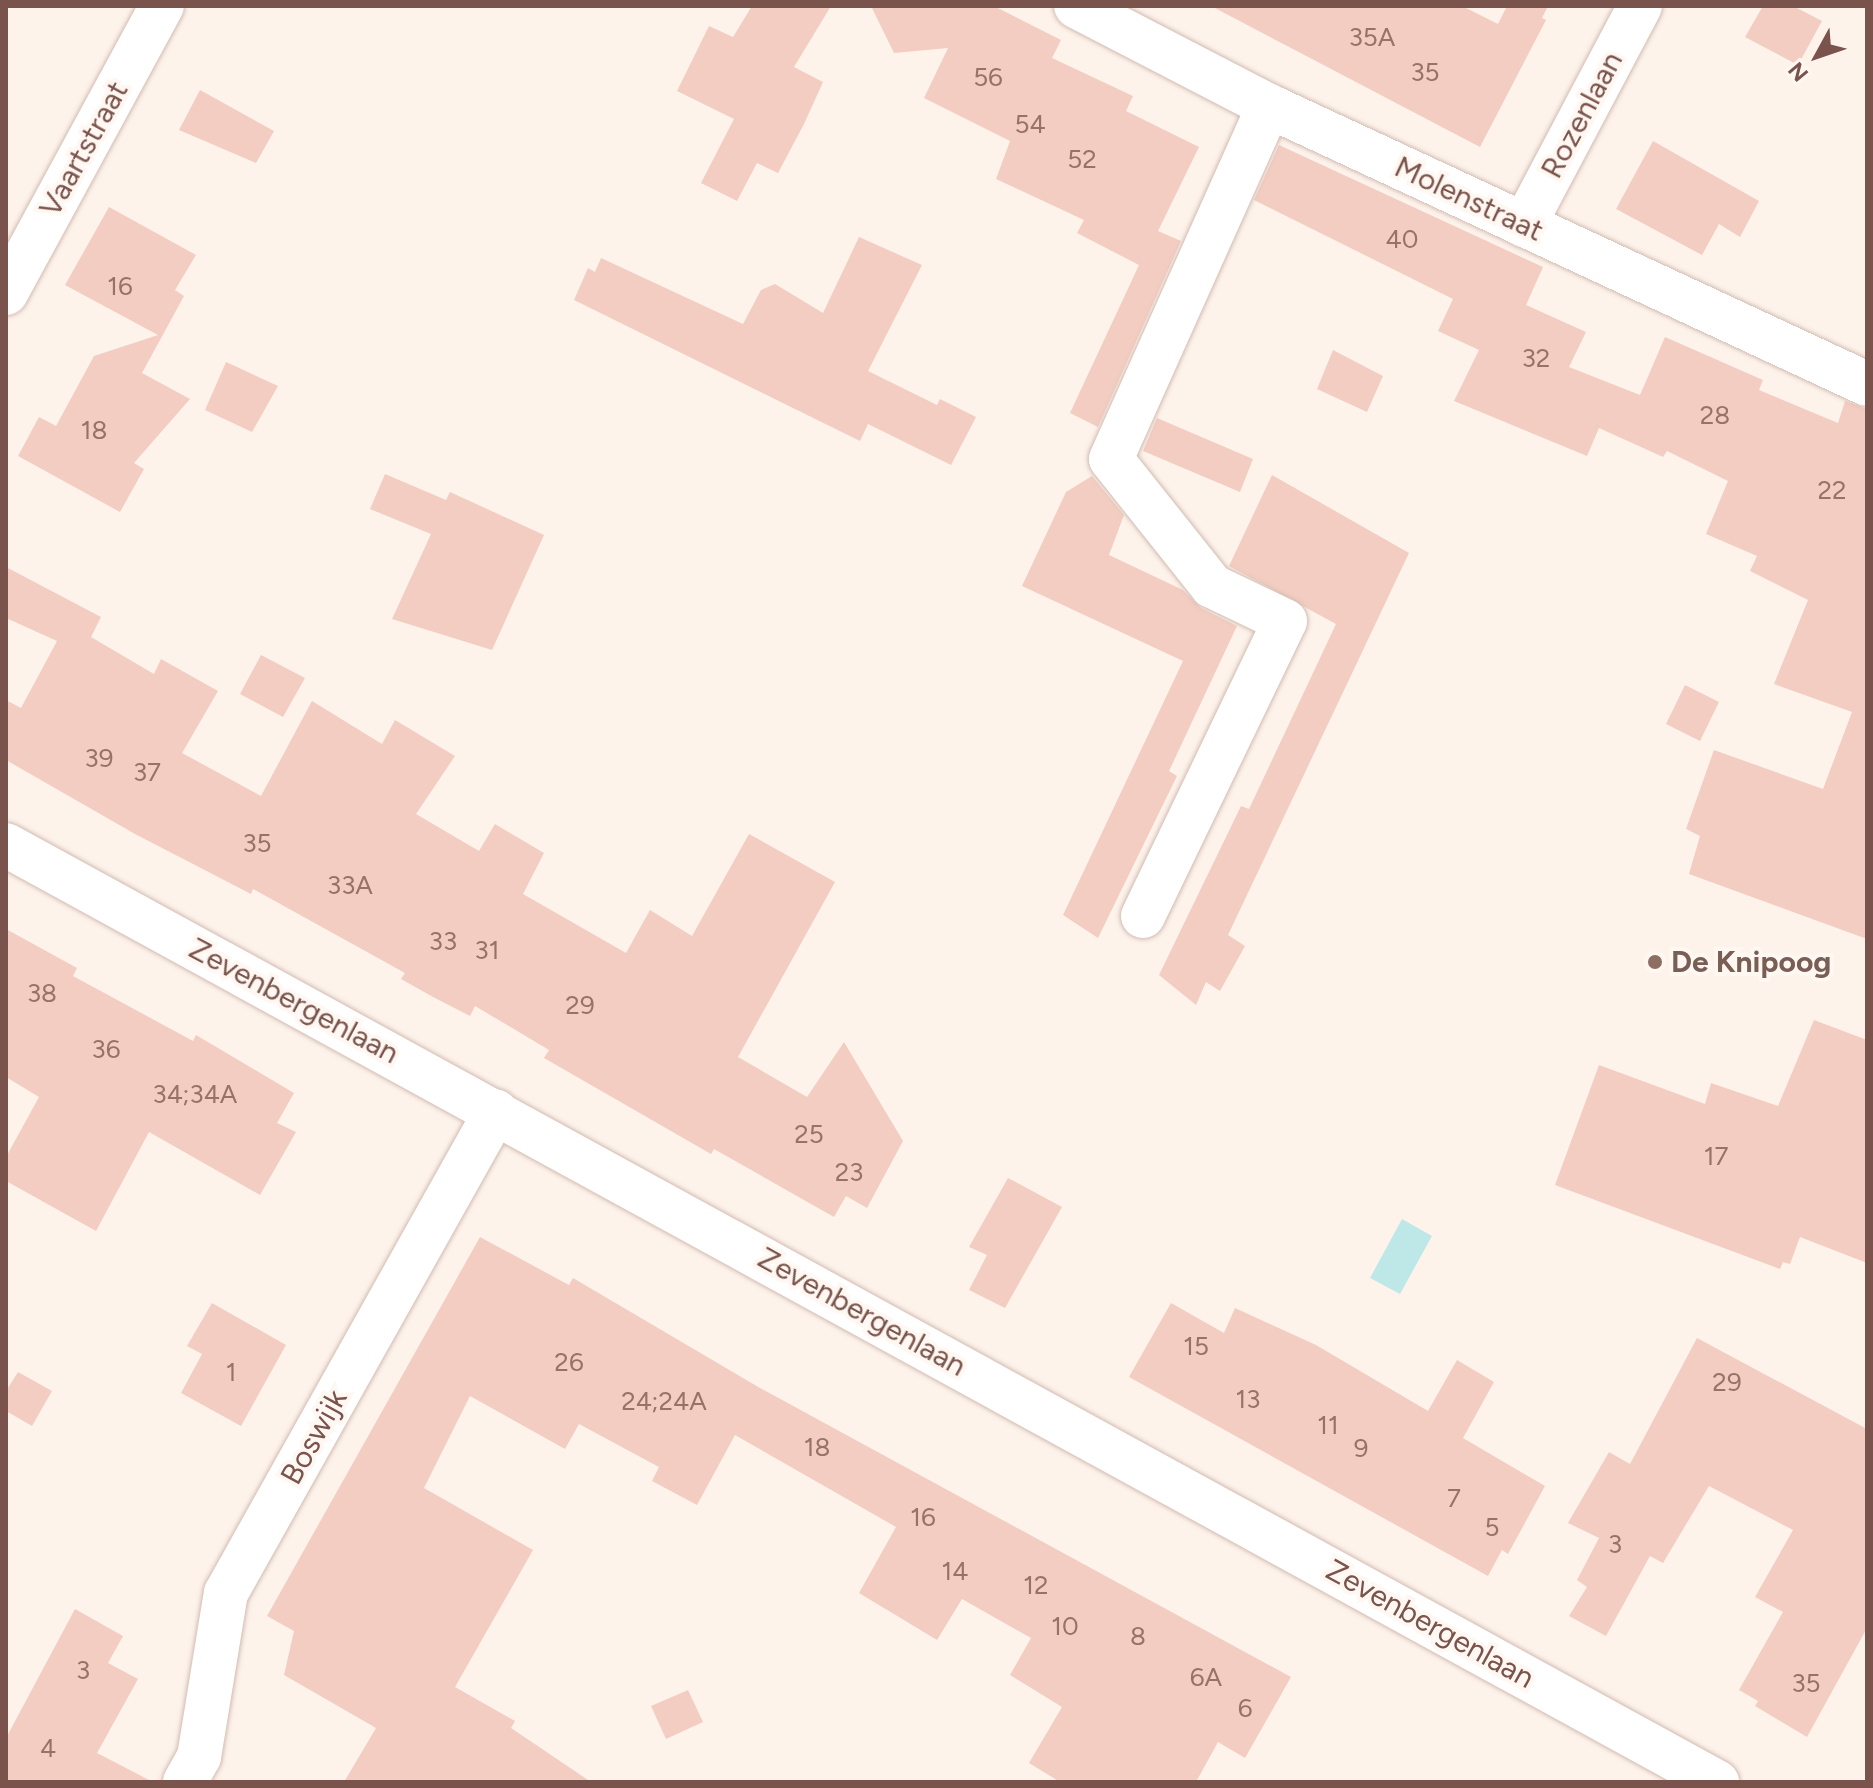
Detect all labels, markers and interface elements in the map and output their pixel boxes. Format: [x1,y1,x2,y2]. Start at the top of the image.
north arrow [1777,16,1857,96]
house number: 35A [1349,22,1395,54]
street label: Rozenlaan [1534,46,1630,184]
house number: 35 [1410,57,1440,89]
text: N [1782,57,1814,87]
house number: 56 [973,62,1003,94]
street label: Vaartstraat [32,75,136,223]
house number: 54 [1014,109,1046,141]
house number: 52 [1067,144,1097,176]
street label: Molenstraat [1389,149,1549,249]
house number: 40 [1386,224,1418,256]
house number: 16 [107,271,133,303]
house number: 32 [1522,343,1550,375]
house number: 28 [1700,400,1730,432]
house number: 18 [81,415,107,447]
house number: 22 [1817,475,1847,507]
house number: 39 [85,743,113,775]
house number: 37 [133,757,161,789]
house number: 35 [242,828,272,860]
house number: 33A [327,870,373,902]
house number: 33 [429,926,457,958]
street label: Zevenbergenlaan [183,931,405,1071]
house number: 31 [475,935,499,967]
place label: De Knipoog [1671,944,1831,980]
marker: De Knipoog [1646,953,1664,971]
house number: 38 [27,978,57,1010]
house number: 29 [565,990,595,1022]
house number: 36 [92,1034,120,1066]
house number: 34;34A [153,1079,237,1111]
house number: 25 [794,1119,824,1151]
house number: 17 [1704,1141,1728,1173]
house number: 23 [835,1157,863,1189]
street label: Zevenbergenlaan [752,1240,972,1384]
house number: 15 [1183,1331,1209,1363]
house number: 26 [554,1347,584,1379]
house number: 1 [226,1357,236,1389]
house number: 29 [1712,1367,1742,1399]
street label: Boswijk [273,1383,355,1491]
house number: 13 [1236,1384,1260,1416]
house number: 24;24A [621,1386,707,1418]
house number: 11 [1317,1410,1339,1442]
house number: 18 [804,1432,830,1464]
house number: 9 [1354,1433,1368,1465]
house number: 7 [1447,1483,1461,1515]
house number: 16 [910,1502,936,1534]
house number: 5 [1485,1512,1499,1544]
house number: 3 [1608,1529,1622,1561]
street label: Zevenbergenlaan [1320,1552,1540,1696]
house number: 14 [942,1556,968,1588]
house number: 12 [1023,1570,1049,1602]
house number: 10 [1051,1611,1079,1643]
house number: 8 [1130,1621,1146,1653]
house number: 3 [76,1655,90,1687]
house number: 6A [1190,1662,1222,1694]
house number: 35 [1791,1668,1821,1700]
house number: 6 [1238,1693,1252,1725]
house number: 4 [40,1733,56,1765]

